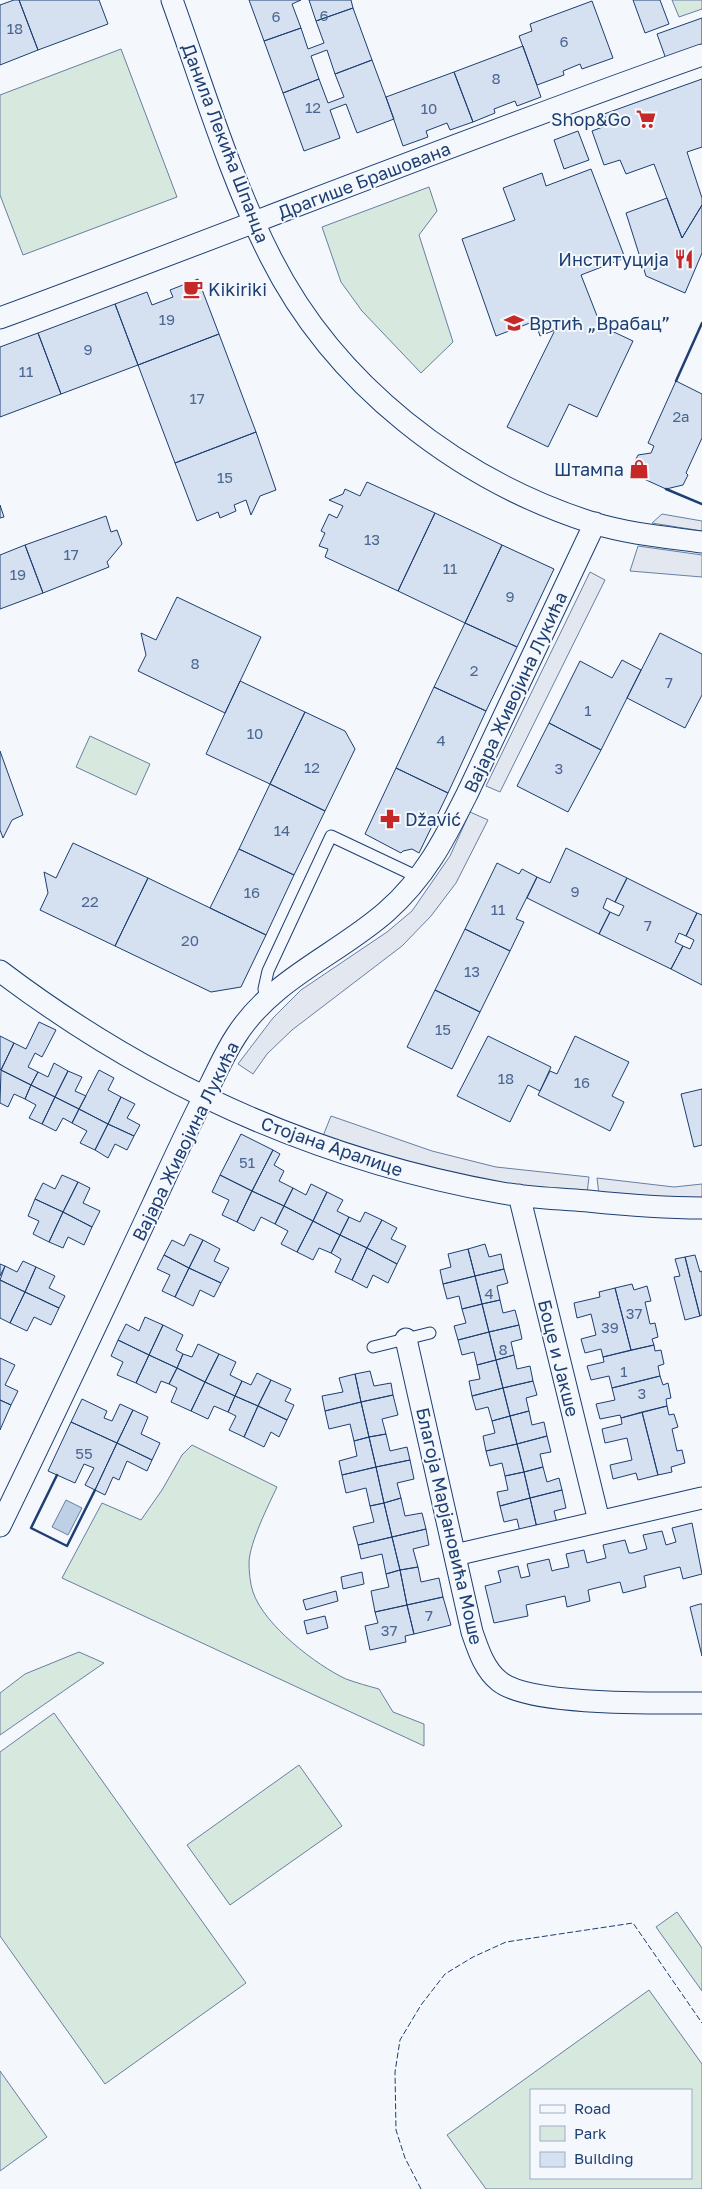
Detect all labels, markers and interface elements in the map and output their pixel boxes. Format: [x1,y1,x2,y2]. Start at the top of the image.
house number: 6 [319,6,329,24]
house number: 6 [271,7,281,25]
house number: 18 [7,19,23,37]
house number: 6 [559,32,569,50]
street label: Данила Лекића Шпанца [178,40,274,246]
house number: 8 [491,69,501,87]
house number: 12 [305,98,321,116]
house number: 10 [421,99,437,117]
place label: Shop&Go [551,108,631,130]
supermarket icon: Shop&Go [635,108,657,130]
street label: Драгише Брашована [275,137,453,223]
place label: Институција [558,248,669,270]
restaurant icon: Институција [673,248,695,270]
cafe icon: Kikiriki [182,278,204,300]
place label: Kikiriki [208,278,267,300]
house number: 19 [159,310,175,328]
school or university icon: Вртић „Врабац” [503,312,525,334]
place label: Вртић „Врабац” [529,312,670,334]
house number: 9 [83,340,93,358]
house number: 11 [19,362,33,380]
house number: 17 [189,389,205,407]
house number: 2a [672,407,690,425]
place label: Штампа [554,458,624,480]
shop icon: Штампа [628,458,650,480]
house number: 15 [217,468,233,486]
house number: 13 [364,530,380,548]
house number: 17 [63,545,79,563]
house number: 11 [443,559,457,577]
house number: 19 [10,565,26,583]
house number: 9 [505,587,515,605]
street label: Вајара Живојина Лукића [459,588,571,796]
house number: 8 [190,654,200,672]
house number: 2 [470,661,478,679]
house number: 7 [665,673,673,691]
house number: 1 [584,701,592,719]
house number: 10 [247,724,263,742]
house number: 4 [436,731,446,749]
house number: 12 [304,758,320,776]
house number: 3 [555,759,563,777]
pharmacy icon: Džavić [379,808,401,830]
place label: Džavić [405,808,461,830]
house number: 14 [274,821,290,839]
house number: 9 [570,882,580,900]
house number: 16 [244,883,260,901]
house number: 22 [81,892,99,910]
house number: 11 [491,900,505,918]
house number: 7 [644,916,652,934]
house number: 20 [181,931,199,949]
house number: 13 [464,962,480,980]
house number: 15 [435,1020,451,1038]
street label: Вајара Живојина Лукића [127,1038,243,1244]
house number: 18 [498,1069,514,1087]
house number: 16 [574,1073,590,1091]
street label: Стојана Аралице [258,1111,406,1181]
house number: 51 [239,1153,255,1171]
house number: 4 [484,1284,494,1302]
street label: Боце и Јакше [534,1297,584,1419]
house number: 37 [626,1304,642,1322]
house number: 39 [601,1318,619,1336]
house number: 8 [498,1340,508,1358]
house number: 1 [620,1362,628,1380]
house number: 3 [638,1384,646,1402]
street label: Благоја Марјановића Моше [412,1405,488,1647]
house number: 55 [75,1444,93,1462]
house number: 7 [425,1606,433,1624]
house number: 37 [381,1621,397,1639]
legend [530,2089,692,2179]
text: Road [574,2099,611,2117]
text: Park [574,2124,607,2142]
text: Building [574,2149,634,2167]

